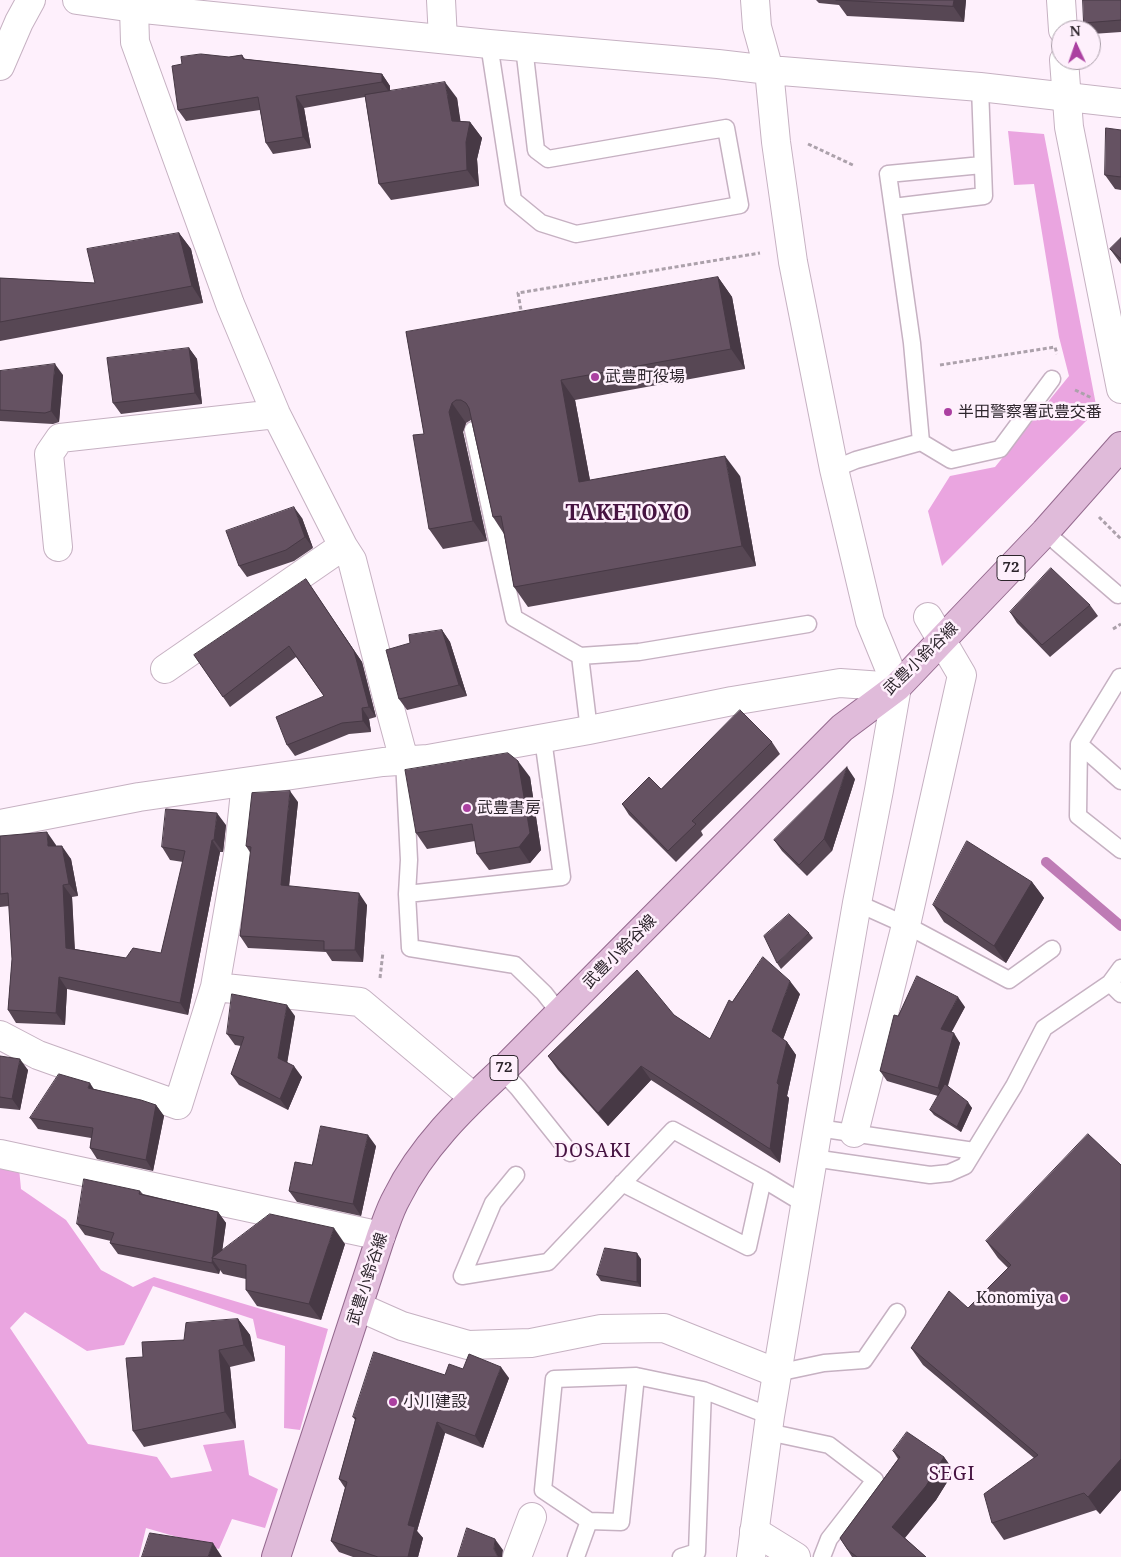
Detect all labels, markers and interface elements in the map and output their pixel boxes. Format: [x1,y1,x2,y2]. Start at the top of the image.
north arrow [1051,20,1101,70]
text: N [1069,21,1081,40]
place label: 武豊町役場 [605,367,685,387]
marker: 武豊町役場 [589,371,601,383]
place label: 半田警察署武豊交番 [958,402,1102,422]
marker: 半田警察署武豊交番 [942,406,954,418]
district label: TAKETOYO [564,501,692,527]
road number: 72 [997,556,1025,580]
street label: 武豊小鈴谷線 [880,619,962,699]
place label: 武豊書房 [477,798,541,818]
marker: 武豊書房 [461,802,473,814]
street label: 武豊小鈴谷線 [579,911,661,993]
road number: 72 [490,1056,518,1080]
district label: DOSAKI [553,1141,633,1163]
street label: 武豊小鈴谷線 [344,1230,392,1328]
place label: Konomiya [976,1288,1054,1308]
marker: Konomiya [1058,1292,1070,1304]
place label: 小川建設 [403,1392,467,1412]
marker: 小川建設 [387,1396,399,1408]
district label: SEGI [928,1464,976,1486]

